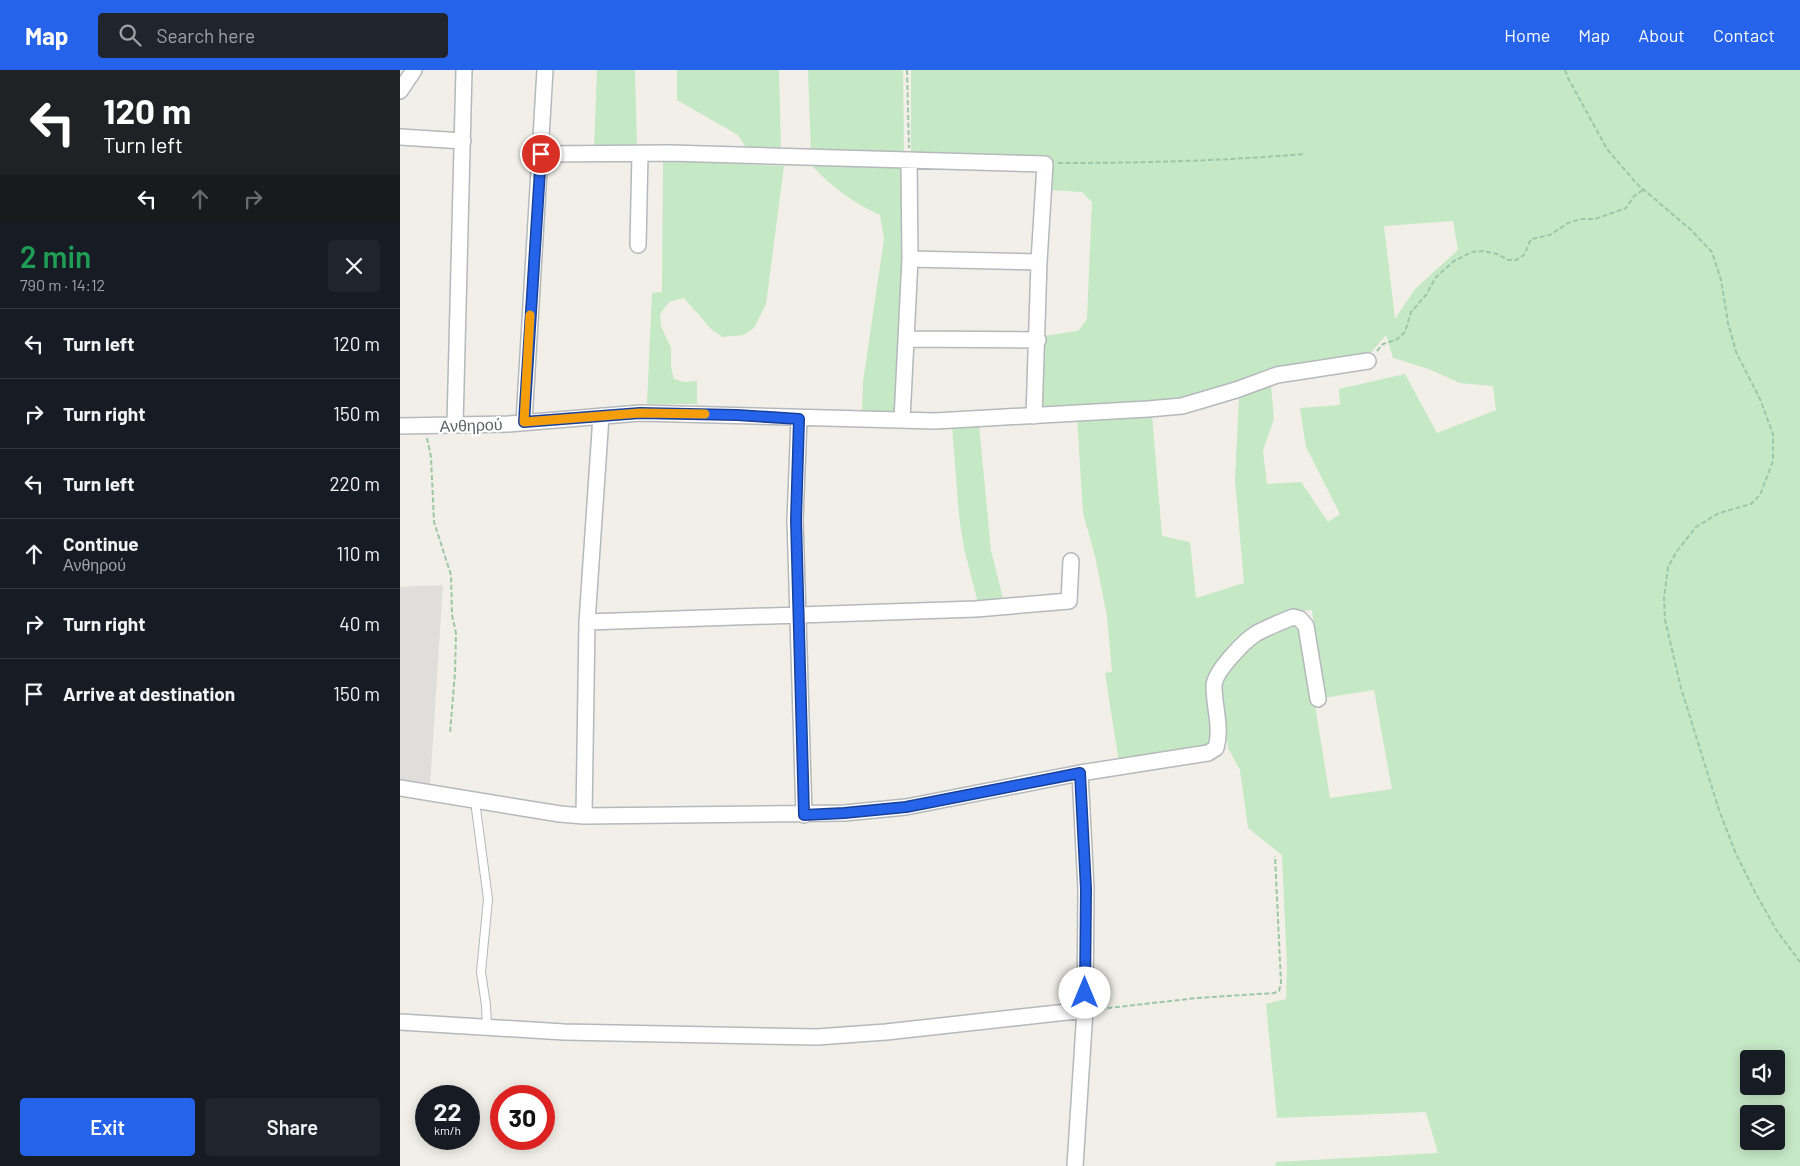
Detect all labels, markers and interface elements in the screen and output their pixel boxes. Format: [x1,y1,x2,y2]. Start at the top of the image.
search box [98,13,448,58]
text: Map [25,21,68,50]
icon: search [116,21,144,49]
text: Search here [156,24,255,47]
text: Home [1504,24,1550,46]
text: Map [1578,24,1610,46]
text: About [1638,24,1685,46]
text: Contact [1713,24,1775,46]
text: 120 m [103,89,191,131]
icon: left [20,90,85,155]
text: Turn left [103,131,183,157]
pin [520,133,562,175]
icon: arrive [527,140,555,168]
icon: left [133,185,161,213]
icon: ahead [186,185,214,213]
icon: right [239,185,267,213]
text: 2 min [20,238,91,274]
button: close [328,240,380,292]
text: 790 m · 14:12 [20,275,105,294]
icon: left [20,330,48,358]
text: Turn left [63,332,134,355]
text: 120 m [333,332,380,355]
icon: right [20,400,48,428]
text: Turn right [63,402,145,425]
text: 150 m [333,402,380,425]
street label: Ανθηρού [439,414,503,435]
icon: left [20,470,48,498]
text: Turn left [63,472,134,495]
text: 220 m [329,472,380,495]
text: Continue [63,532,139,555]
icon: ahead [20,540,48,568]
text: 110 m [336,542,380,565]
text: Ανθηρού [63,555,126,574]
icon: right [20,610,48,638]
text: Turn right [63,612,145,635]
text: 40 m [339,612,380,635]
icon: arrive [20,680,48,708]
text: Arrive at destination [63,682,235,705]
text: 150 m [333,682,380,705]
position arrow [1058,966,1110,1018]
map controls [1740,1050,1785,1150]
button: sound [1740,1050,1785,1095]
speed limit sign: 30 [490,1085,555,1150]
text: 22 [433,1096,462,1126]
button: Exit [20,1098,195,1156]
button: Share [205,1098,380,1156]
button: layers [1740,1105,1785,1150]
text: km/h [434,1123,461,1137]

